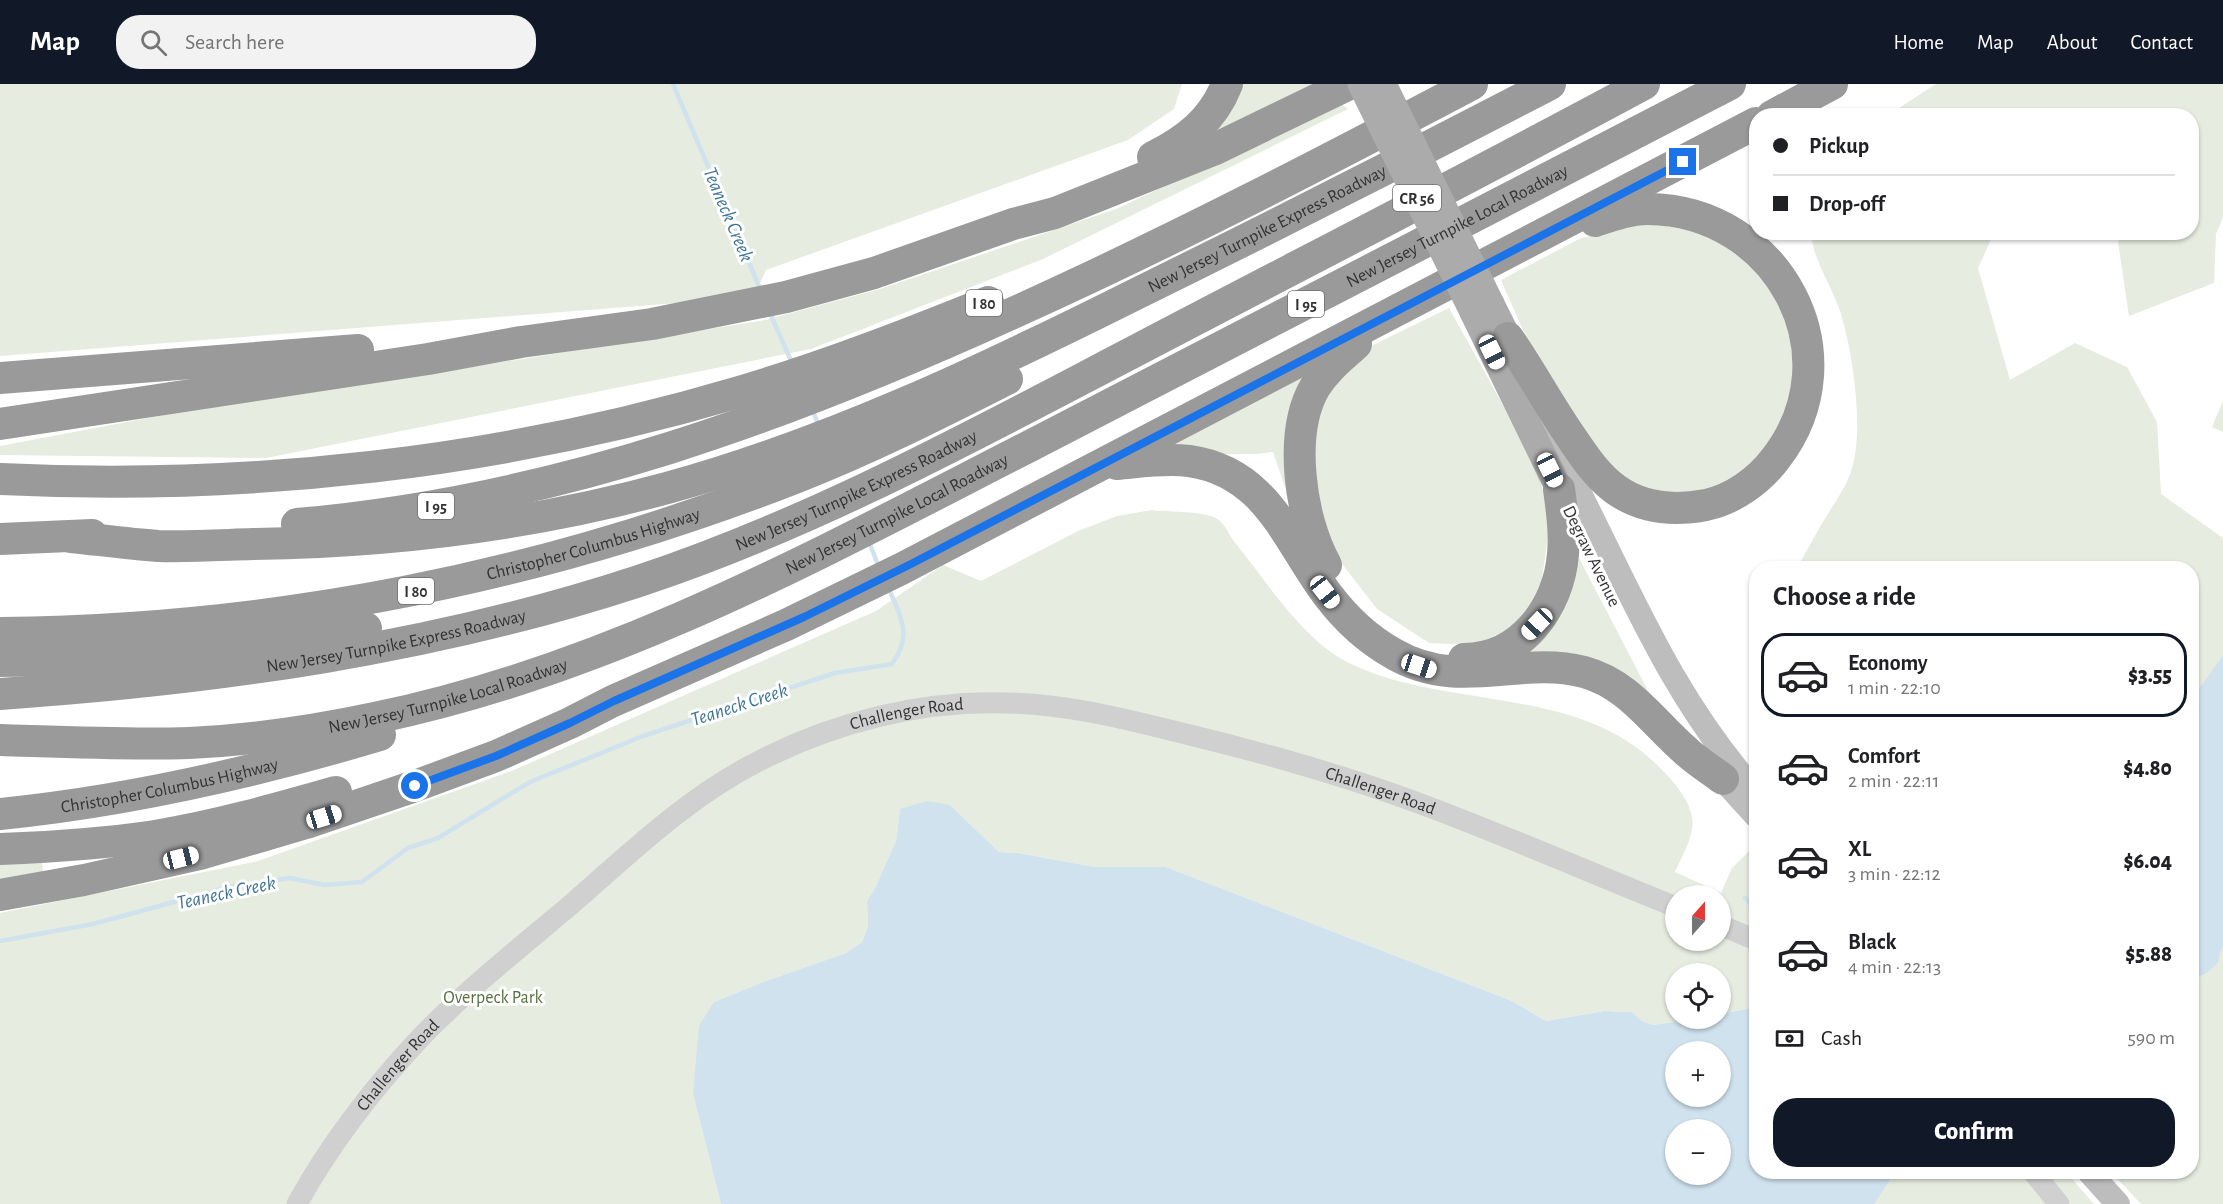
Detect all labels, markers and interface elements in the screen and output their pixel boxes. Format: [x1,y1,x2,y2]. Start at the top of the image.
search box [116,15,536,69]
icon: search [137,26,170,59]
text: Map [30,28,80,56]
text: Search here [185,31,284,53]
text: Home [1893,32,1944,53]
text: Map [1977,32,2014,53]
text: About [2047,32,2097,53]
text: Contact [2130,32,2193,53]
text: Pickup [1809,135,1869,157]
route end [1669,148,1696,175]
street label: New Jersey Turnpike Express Roadway [1145,162,1390,297]
street label: New Jersey Turnpike Local Roadway [1344,162,1572,291]
water label: Teaneck Creek [699,164,757,265]
road number: CR 56 [1393,185,1441,211]
text: Drop-off [1809,193,1885,215]
road number: I 80 [966,290,1002,316]
road number: I 95 [1288,291,1324,317]
car [1476,332,1508,372]
street label: New Jersey Turnpike Express Roadway [733,427,980,555]
car [1534,450,1566,490]
street label: New Jersey Turnpike Local Roadway [783,451,1012,578]
road number: I 95 [418,493,454,519]
street label: Degraw Avenue [1559,503,1623,610]
street label: Christopher Columbus Highway [485,505,703,584]
car [1307,572,1343,612]
road number: I 80 [398,578,434,604]
text: Choose a ride [1773,583,1916,610]
car [1518,605,1556,643]
street label: New Jersey Turnpike Express Roadway [265,607,528,676]
icon: car [1776,648,1830,702]
car [1399,652,1439,680]
text: Economy [1848,652,1928,674]
street label: New Jersey Turnpike Local Roadway [327,656,570,737]
text: $3.55 [2128,664,2172,686]
text: 1 min · 22:10 [1848,678,1941,698]
water label: Teaneck Creek [688,680,790,730]
street label: Challenger Road [848,696,964,734]
icon: car [1776,741,1830,795]
text: Comfort [1848,745,1920,767]
street label: Christopher Columbus Highway [60,756,281,817]
text: $4.80 [2123,757,2172,779]
street label: Challenger Road [1323,764,1438,819]
text: 2 min · 22:11 [1848,771,1939,791]
route start [401,772,428,799]
car [304,803,344,831]
icon: car [1776,834,1830,888]
text: XL [1848,838,1871,860]
car [161,845,201,871]
text: $6.04 [2123,850,2172,872]
text: 3 min · 22:12 [1848,864,1941,884]
water label: Teaneck Creek [175,873,278,913]
north arrow [1665,885,1731,951]
map controls [1665,885,1731,1185]
icon: car [1776,927,1830,981]
text: Black [1848,931,1896,953]
text: $5.88 [2125,943,2172,965]
text: 4 min · 22:13 [1848,957,1941,977]
button: locate [1665,963,1731,1029]
park label: Overpeck Park [443,989,544,1007]
street label: Challenger Road [354,1016,443,1115]
icon: cash [1773,1022,1806,1055]
text: Cash [1821,1027,1862,1049]
text: 590 m [2127,1028,2175,1048]
button: + [1665,1041,1731,1107]
button: Confirm [1773,1098,2175,1167]
button: − [1665,1119,1731,1185]

